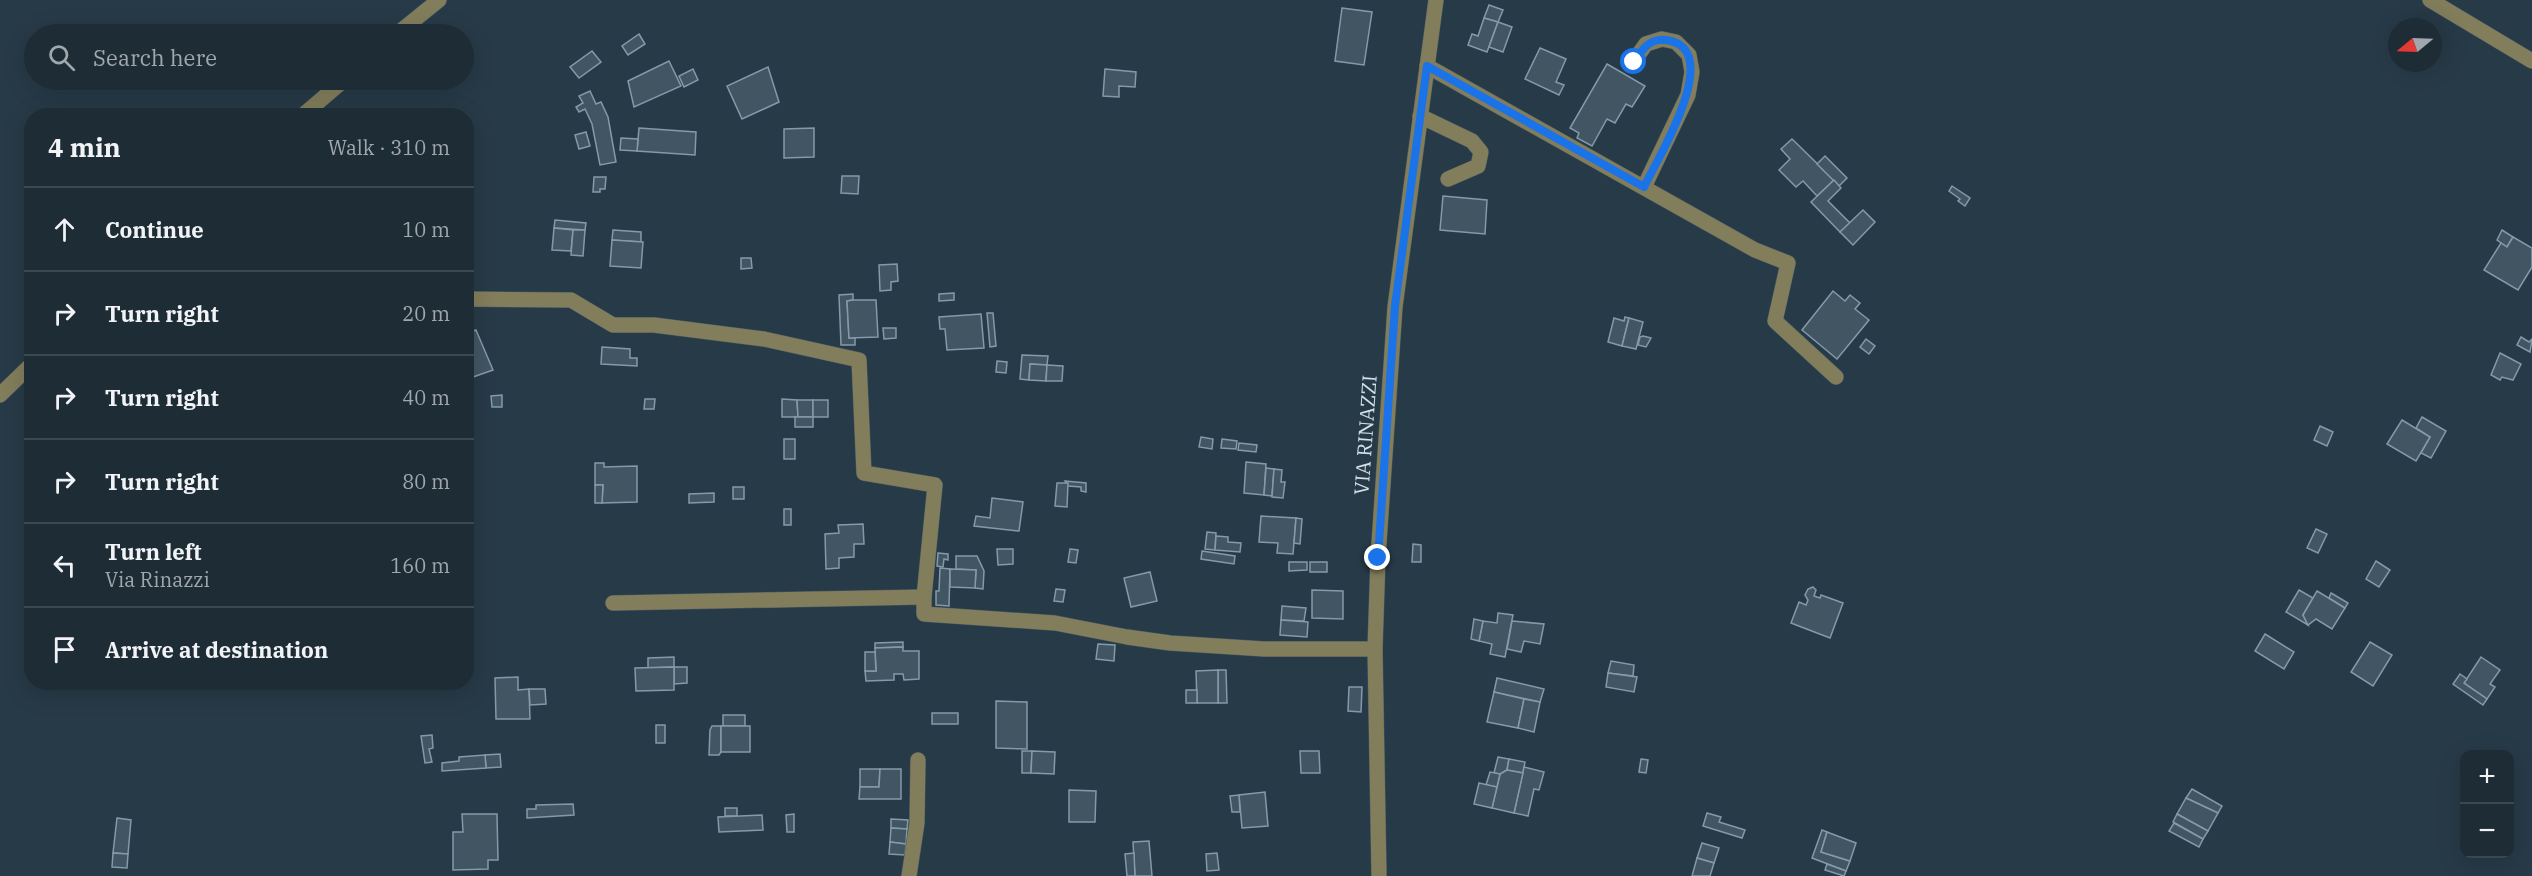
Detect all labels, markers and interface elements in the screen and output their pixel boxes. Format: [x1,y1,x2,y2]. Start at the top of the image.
north arrow [2388,18,2442,72]
search box [24,24,474,90]
icon: search [45,41,78,74]
text: Search here [93,43,217,72]
route start [1620,48,1646,74]
text: 4 min [48,130,121,164]
text: Walk · 310 m [328,134,450,161]
icon: ahead [48,213,81,246]
text: Continue [105,215,204,244]
text: 10 m [402,216,450,243]
icon: right [48,297,81,330]
text: Turn right [105,299,219,328]
text: 20 m [402,300,450,327]
street label: VIA RINAZZI [1347,374,1383,496]
icon: right [48,381,81,414]
text: Turn right [105,383,219,412]
text: 40 m [402,384,450,411]
icon: right [48,465,81,498]
text: Turn right [105,467,219,496]
text: 80 m [402,468,450,495]
text: Turn left [105,537,201,566]
route end [1364,544,1390,570]
icon: left [48,549,81,582]
text: 160 m [390,552,450,579]
text: Via Rinazzi [105,566,210,593]
icon: arrive [48,633,81,666]
text: Arrive at destination [105,635,328,664]
map controls [2460,750,2514,858]
button: + [2460,750,2514,804]
button: − [2460,804,2514,858]

